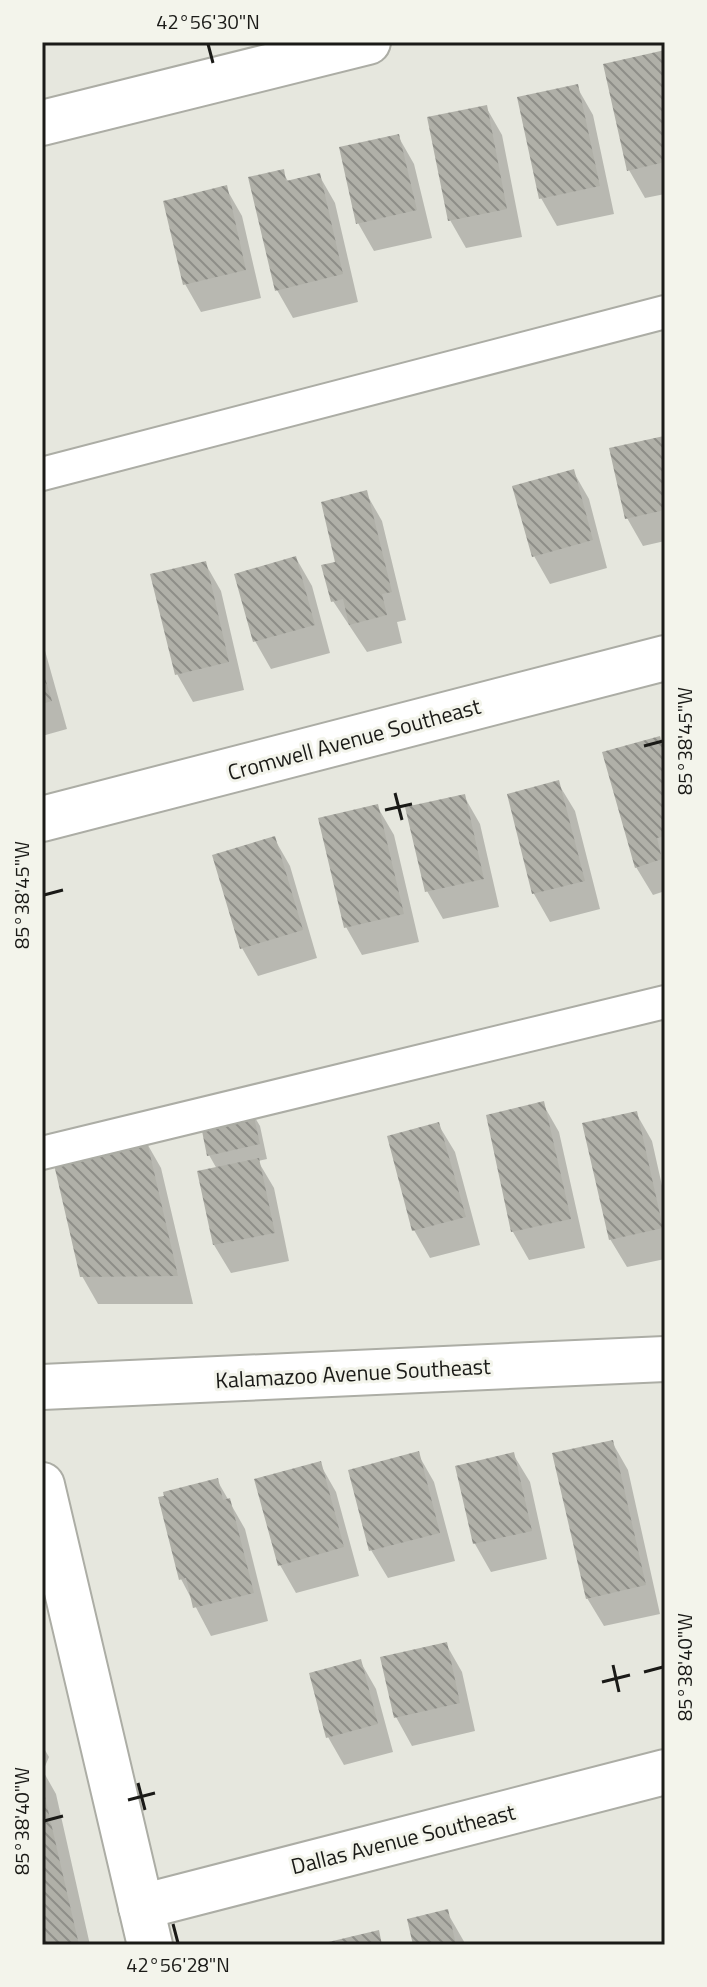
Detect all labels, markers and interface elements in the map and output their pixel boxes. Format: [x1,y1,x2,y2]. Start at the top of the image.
text: 42°56'30"N [156,6,260,37]
text: 85°38'45"W [669,687,700,795]
street label: Cromwell Avenue Southeast [224,689,484,789]
text: 85°38'45"W [6,841,37,949]
street label: Kalamazoo Avenue Southeast [215,1349,492,1397]
text: 85°38'40"W [669,1613,700,1721]
text: 85°38'40"W [6,1767,37,1875]
street label: Dallas Avenue Southeast [287,1795,519,1883]
text: 42°56'28"N [126,1949,230,1980]

